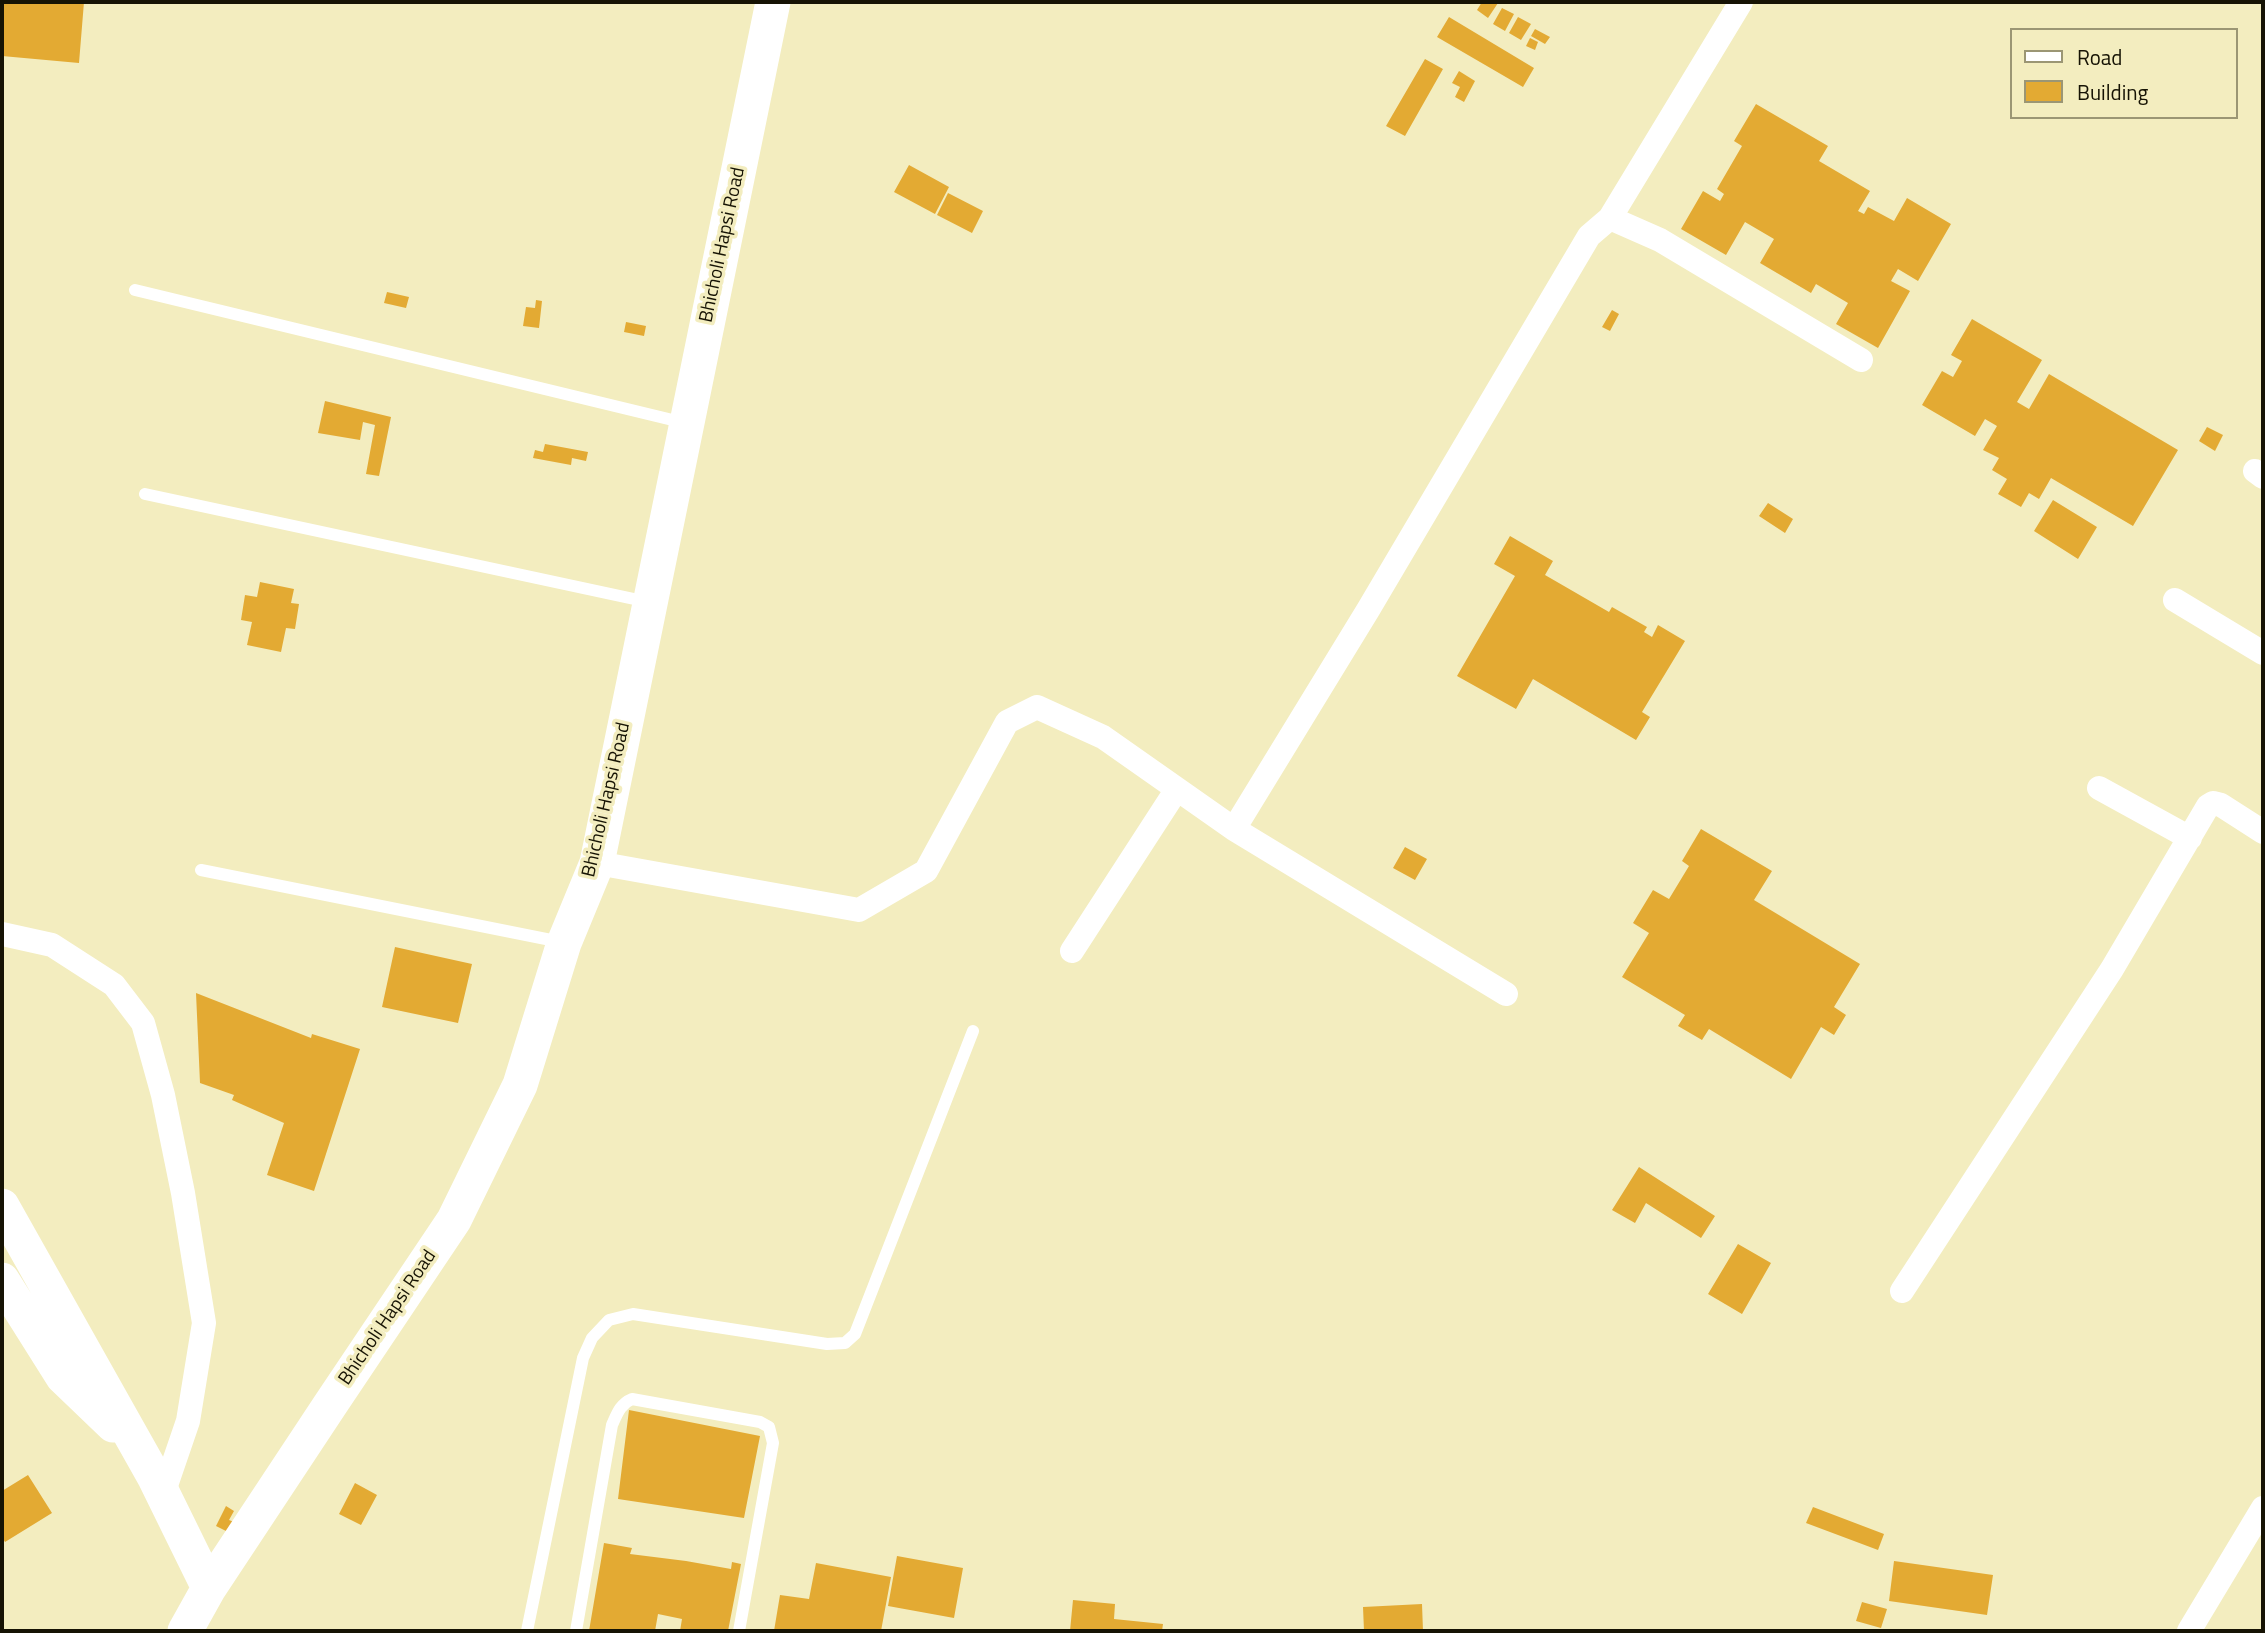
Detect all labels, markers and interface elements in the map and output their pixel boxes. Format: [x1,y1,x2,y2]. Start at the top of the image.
legend [2010,28,2237,119]
text: Road [2077,41,2122,73]
text: Building [2077,76,2148,108]
street label: Bhicholi Hapsi Road [695,165,751,325]
street label: Bhicholi Hapsi Road [578,720,636,880]
street label: Bhicholi Hapsi Road [334,1246,442,1390]

